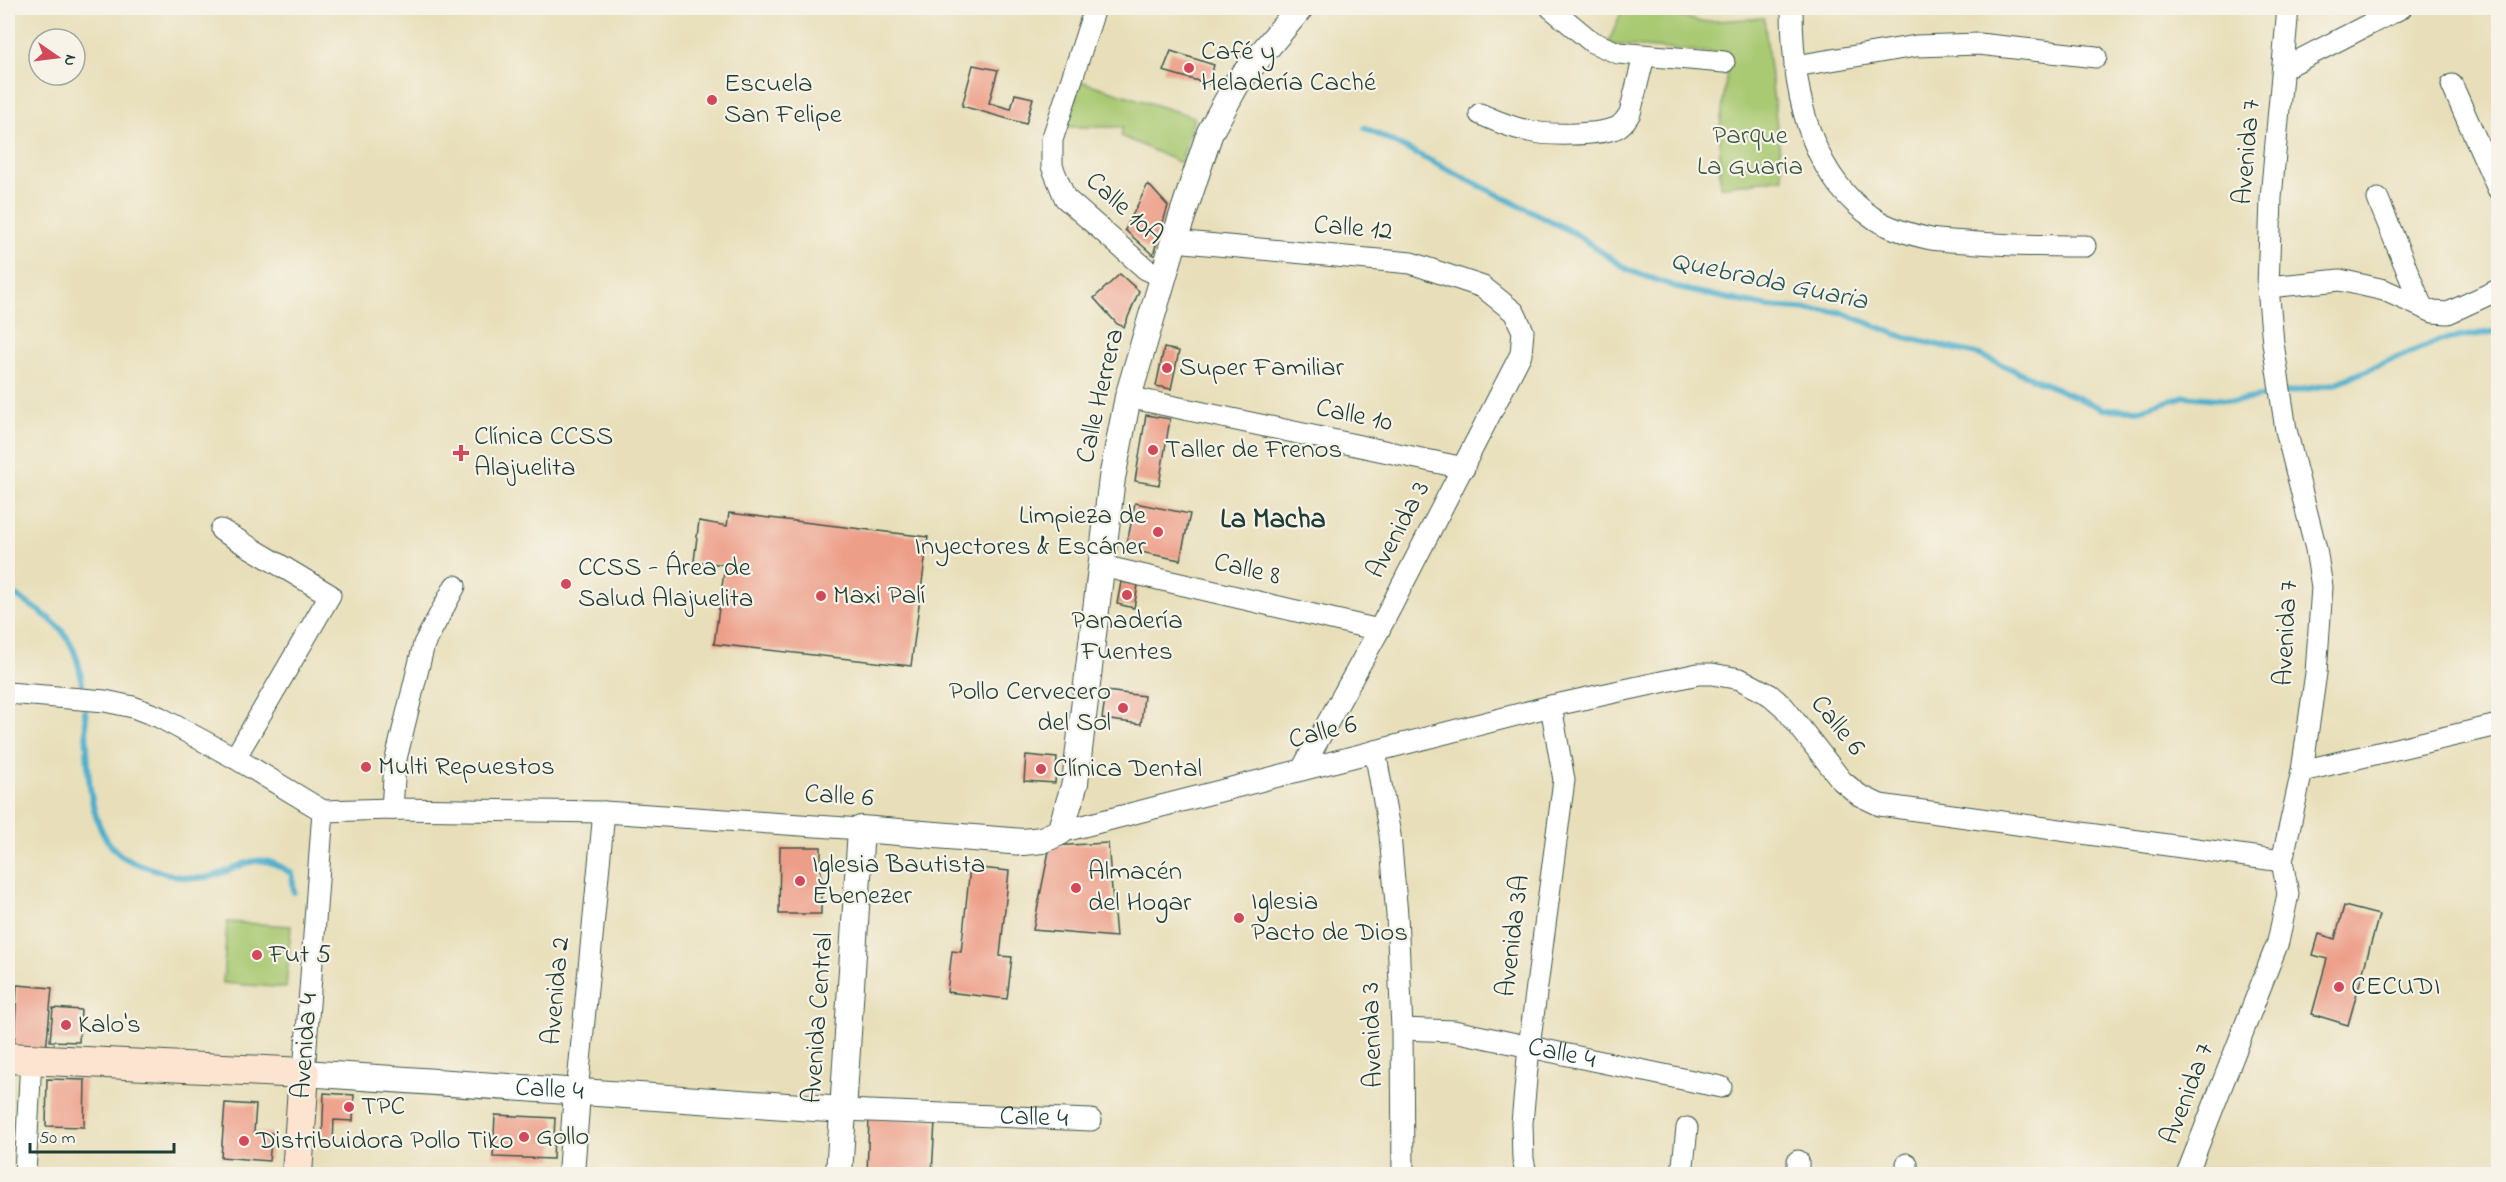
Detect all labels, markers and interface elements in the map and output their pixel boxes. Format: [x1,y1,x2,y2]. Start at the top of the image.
north arrow [27,27,87,87]
place label: Café y Heladería Caché [1201,33,1377,103]
text: N [57,52,83,68]
marker: Café y Heladería Caché [1182,61,1196,75]
place label: Escuela San Felipe [724,65,843,135]
marker: Escuela San Felipe [705,93,719,107]
street label: Avenida 7 [2224,98,2272,206]
park label: Parque La Guaria [1697,117,1803,187]
street label: Calle 10A [1076,163,1172,255]
street label: Calle 12 [1312,206,1394,252]
water label: Quebrada Guaria [1667,241,1872,323]
street label: Calle Herrera [1067,325,1135,467]
place label: Super Familiar [1179,349,1344,388]
marker: Super Familiar [1160,361,1174,375]
street label: Calle 10 [1312,389,1396,443]
place label: Clínica CCSS Alajuelita [474,418,613,488]
place label: Taller de Frenos [1165,431,1342,470]
marker: Taller de Frenos [1146,443,1160,457]
marker: Clínica CCSS Alajuelita [452,444,470,462]
street label: Avenida 3 [1357,474,1441,586]
place label: Limpieza de Inyectores & Escáner [915,497,1147,567]
district label: La Macha [1220,500,1326,541]
marker: Limpieza de Inyectores & Escáner [1151,525,1165,539]
street label: Calle 8 [1210,543,1284,597]
place label: CCSS - Área de Salud Alajuelita [578,549,753,619]
marker: CCSS - Área de Salud Alajuelita [559,577,573,591]
place label: Maxi Palí [833,577,926,616]
street label: Avenida 7 [2265,579,2309,687]
marker: Panadería Fuentes [1120,588,1134,602]
marker: Maxi Palí [814,589,828,603]
place label: Panadería Fuentes [1071,602,1183,672]
place label: Pollo Cervecero del Sol [949,673,1111,743]
street label: Calle 6 [1800,687,1874,765]
marker: Pollo Cervecero del Sol [1116,701,1130,715]
street label: Calle 6 [1285,706,1361,760]
place label: Multi Repuestos [378,748,555,787]
place label: Clínica Dental [1053,750,1202,789]
marker: Multi Repuestos [359,760,373,774]
marker: Clínica Dental [1034,762,1048,776]
street label: Calle 6 [803,775,875,819]
place label: Iglesia Bautista Ebenezer [812,846,985,916]
place label: Almacén del Hogar [1088,853,1192,923]
street label: Avenida 3A [1487,873,1541,999]
marker: Iglesia Bautista Ebenezer [793,874,807,888]
marker: Almacén del Hogar [1069,881,1083,895]
place label: Iglesia Pacto de Dios [1251,883,1408,953]
marker: Iglesia Pacto de Dios [1232,911,1246,925]
street label: Avenida Central [794,931,844,1105]
street label: Avenida 2 [533,935,581,1047]
place label: Fut 5 [268,936,331,975]
marker: Fut 5 [250,948,264,962]
place label: CECUDI [2351,968,2440,1007]
marker: CECUDI [2332,980,2346,994]
street label: Avenida 3 [1352,981,1394,1089]
street label: Avenida 4 [283,992,329,1100]
place label: Kalo's [78,1006,141,1045]
marker: Kalo's [59,1018,73,1032]
street label: Calle 4 [1524,1027,1599,1080]
street label: Avenida 7 [2151,1038,2225,1150]
street label: Calle 4 [514,1068,585,1112]
place label: TPC [361,1088,405,1127]
street label: Calle 4 [999,1097,1069,1139]
marker: TPC [342,1100,356,1114]
scale bar [30,1116,174,1154]
place label: Gollo [536,1118,589,1157]
place label: Distribuidora Pollo Tiko [255,1122,513,1161]
text: 50 m [39,1126,76,1152]
marker: Gollo [517,1130,531,1144]
marker: Distribuidora Pollo Tiko [237,1134,251,1148]

